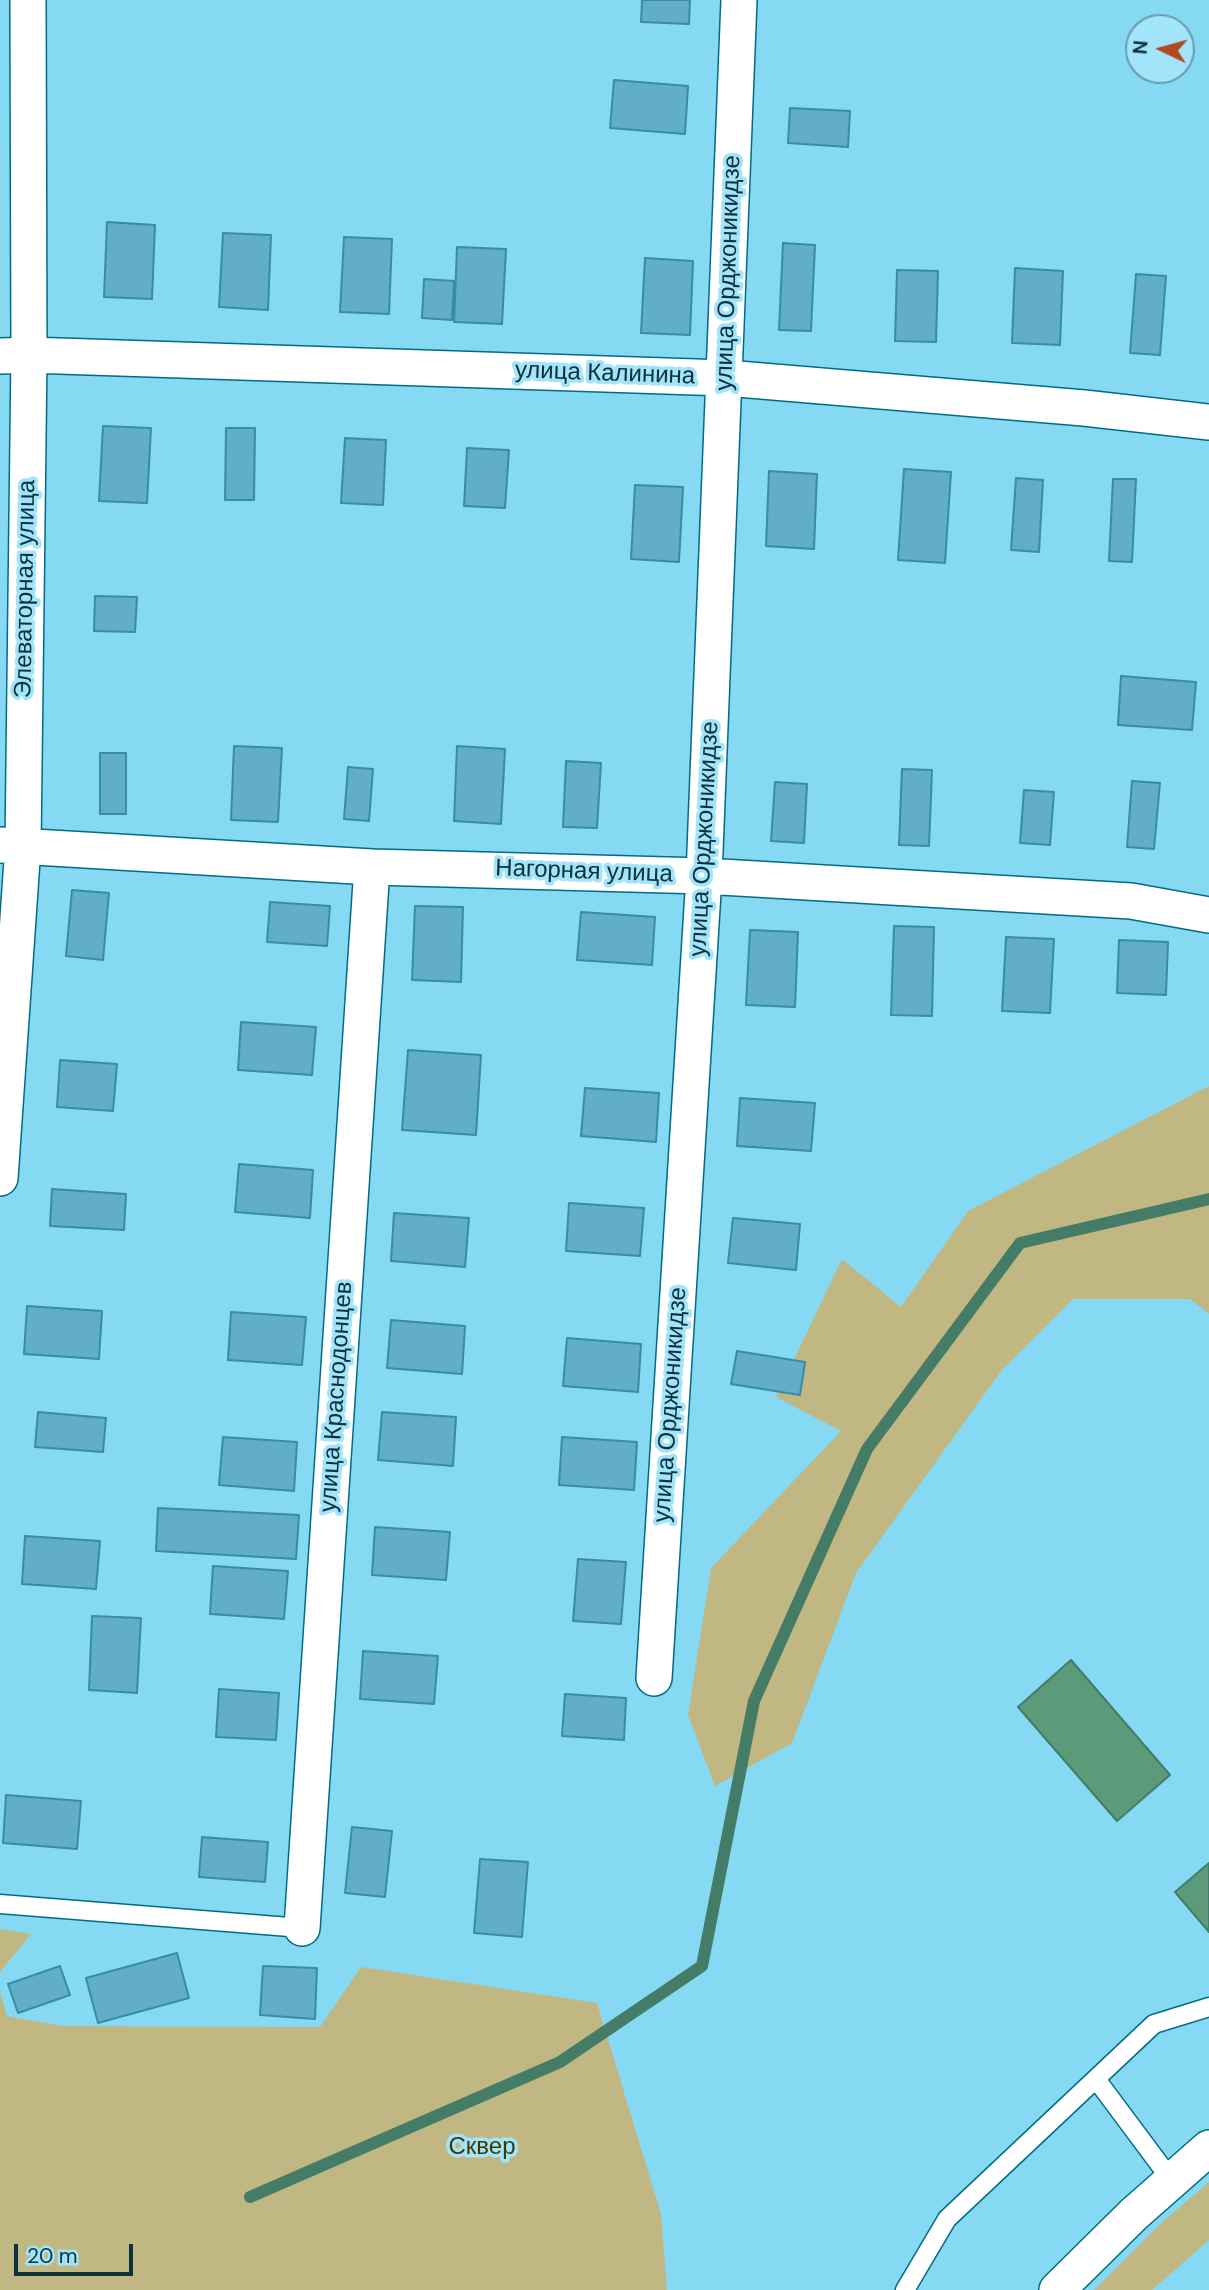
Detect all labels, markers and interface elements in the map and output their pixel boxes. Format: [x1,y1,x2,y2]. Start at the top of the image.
north arrow [1125,14,1195,84]
text: N [1128,39,1154,55]
street label: улица Орджоникидзе [710,155,748,391]
street label: улица Калинина [514,356,696,392]
street label: Элеваторная улица [10,480,42,698]
street label: улица Орджоникидзе [684,720,726,958]
street label: Нагорная улица [495,855,673,889]
street label: улица Краснодонцев [315,1281,359,1513]
street label: улица Орджоникидзе [648,1286,694,1524]
park label: Сквер [448,2134,516,2162]
scale bar [18,2230,136,2274]
text: 20 m [27,2242,78,2270]

